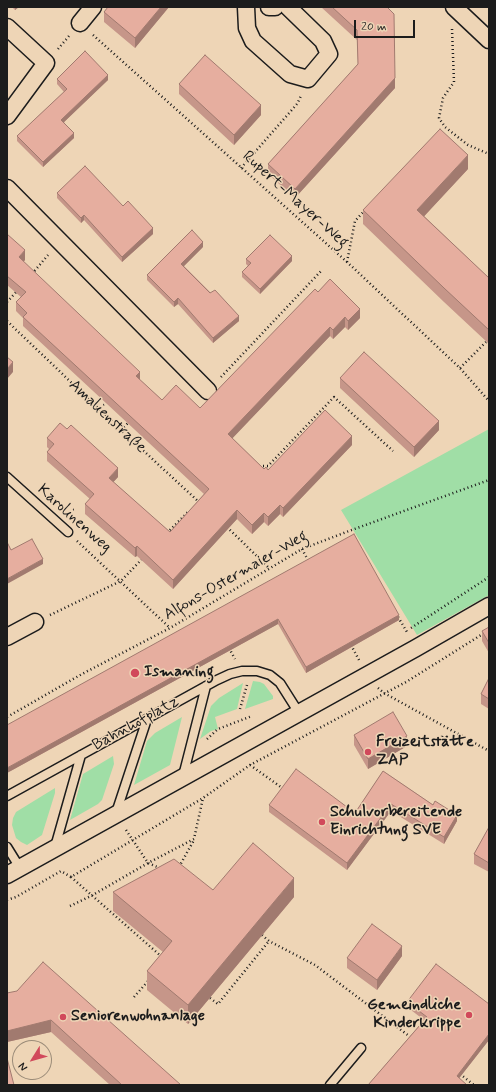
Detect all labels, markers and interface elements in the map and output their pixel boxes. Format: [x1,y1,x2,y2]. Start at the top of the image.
scale bar [356,12,417,38]
text: 20 m [361,19,387,35]
street label: Rupert-Mayer-Weg [238,147,352,253]
street label: Amalienstraße [64,376,150,458]
street label: Karolinenweg [33,481,115,557]
street label: Alfons-Ostermaier-Weg [161,527,311,625]
place label: Ismaning [144,663,214,683]
marker: Ismaning [129,667,141,679]
street label: Bahnhofplatz [89,692,183,756]
place label: Freizeitstätte ZAP [376,733,474,771]
marker: Freizeitstätte ZAP [363,747,373,757]
place label: Schulvorbereitende Einrichtung SVE [330,803,462,841]
marker: Schulvorbereitende Einrichtung SVE [317,817,327,827]
place label: Gemeindliche Kinderkrippe [367,996,461,1034]
place label: Seniorenwohnanlage [71,1007,205,1027]
marker: Gemeindliche Kinderkrippe [464,1010,474,1020]
marker: Seniorenwohnanlage [58,1012,68,1022]
north arrow [12,1040,52,1080]
text: N [15,1059,31,1074]

